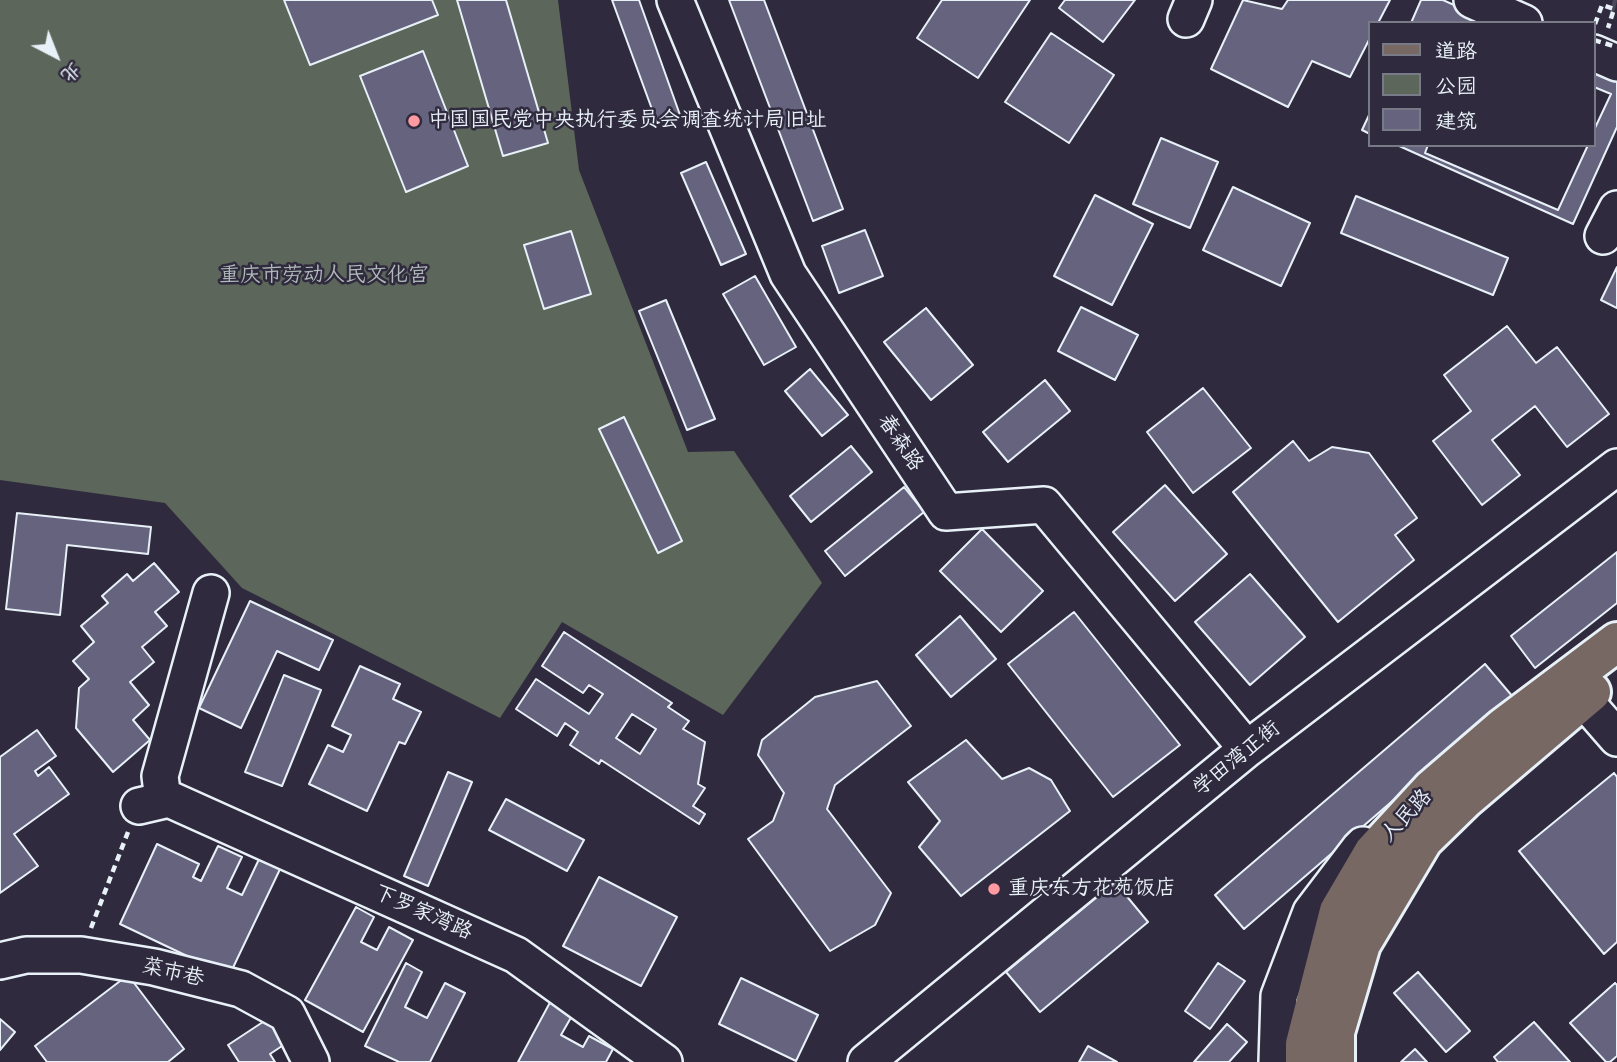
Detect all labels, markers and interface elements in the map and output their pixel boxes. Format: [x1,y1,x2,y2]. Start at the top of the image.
north arrow [21,21,91,91]
legend [1368,21,1596,147]
text: 道路 [1435,39,1477,64]
text: 北 [56,57,85,87]
text: 公园 [1435,74,1477,99]
place label: 中国国民党中央执行委员会调查统计局旧址 [428,108,827,134]
text: 建筑 [1435,109,1477,134]
marker: 中国国民党中央执行委员会调查统计局旧址 [406,113,422,129]
park label: 重庆市劳动人民文化宫 [219,263,429,289]
street label: 春森路 [872,410,928,476]
street label: 学田湾正街 [1188,716,1286,802]
street label: 人民路 [1376,784,1438,848]
place label: 重庆东方花苑饭店 [1008,876,1176,902]
street label: 下罗家湾路 [370,880,476,946]
marker: 重庆东方花苑饭店 [986,881,1002,897]
street label: 菜市巷 [139,954,207,992]

